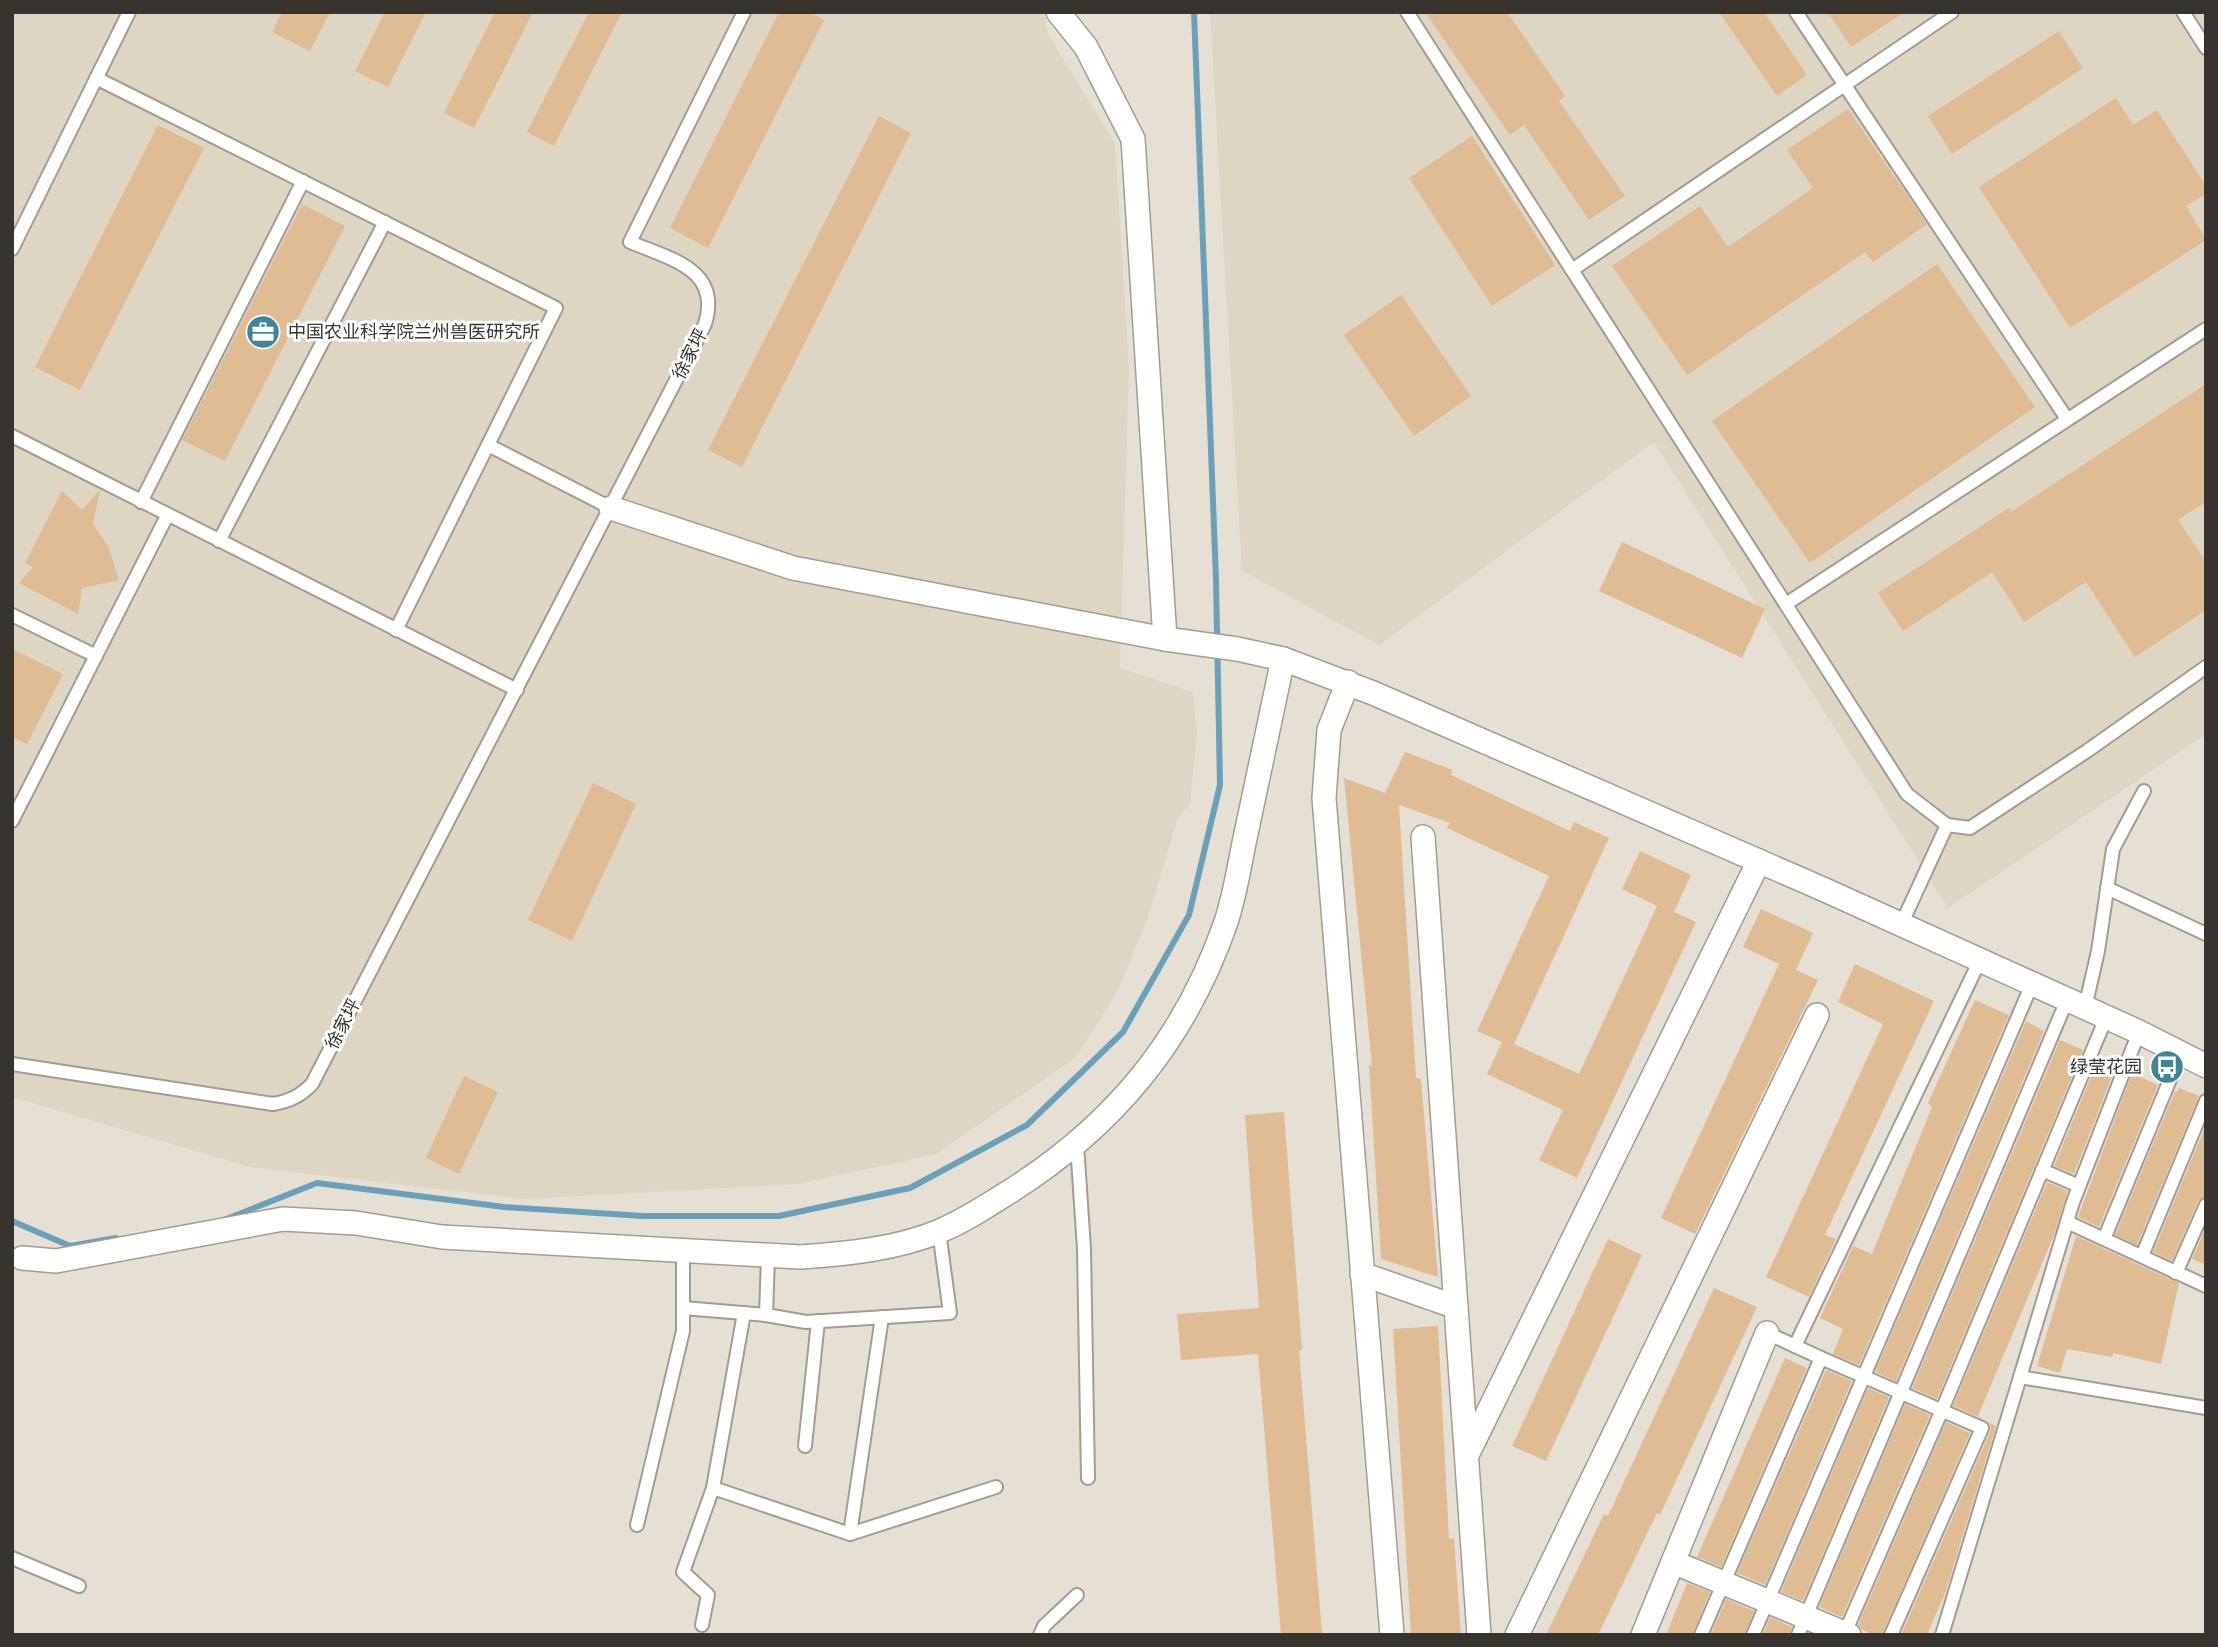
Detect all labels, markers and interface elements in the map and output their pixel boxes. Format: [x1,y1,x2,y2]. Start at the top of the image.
office icon: 中国农业科学院兰州兽医研究所 [244,313,282,351]
place label: 中国农业科学院兰州兽医研究所 [288,320,540,343]
street label: 徐家坪 [667,324,712,383]
street label: 徐家坪 [320,994,365,1053]
bus stop icon: 绿莹花园 [2148,1048,2186,1086]
place label: 绿莹花园 [2070,1055,2142,1078]

